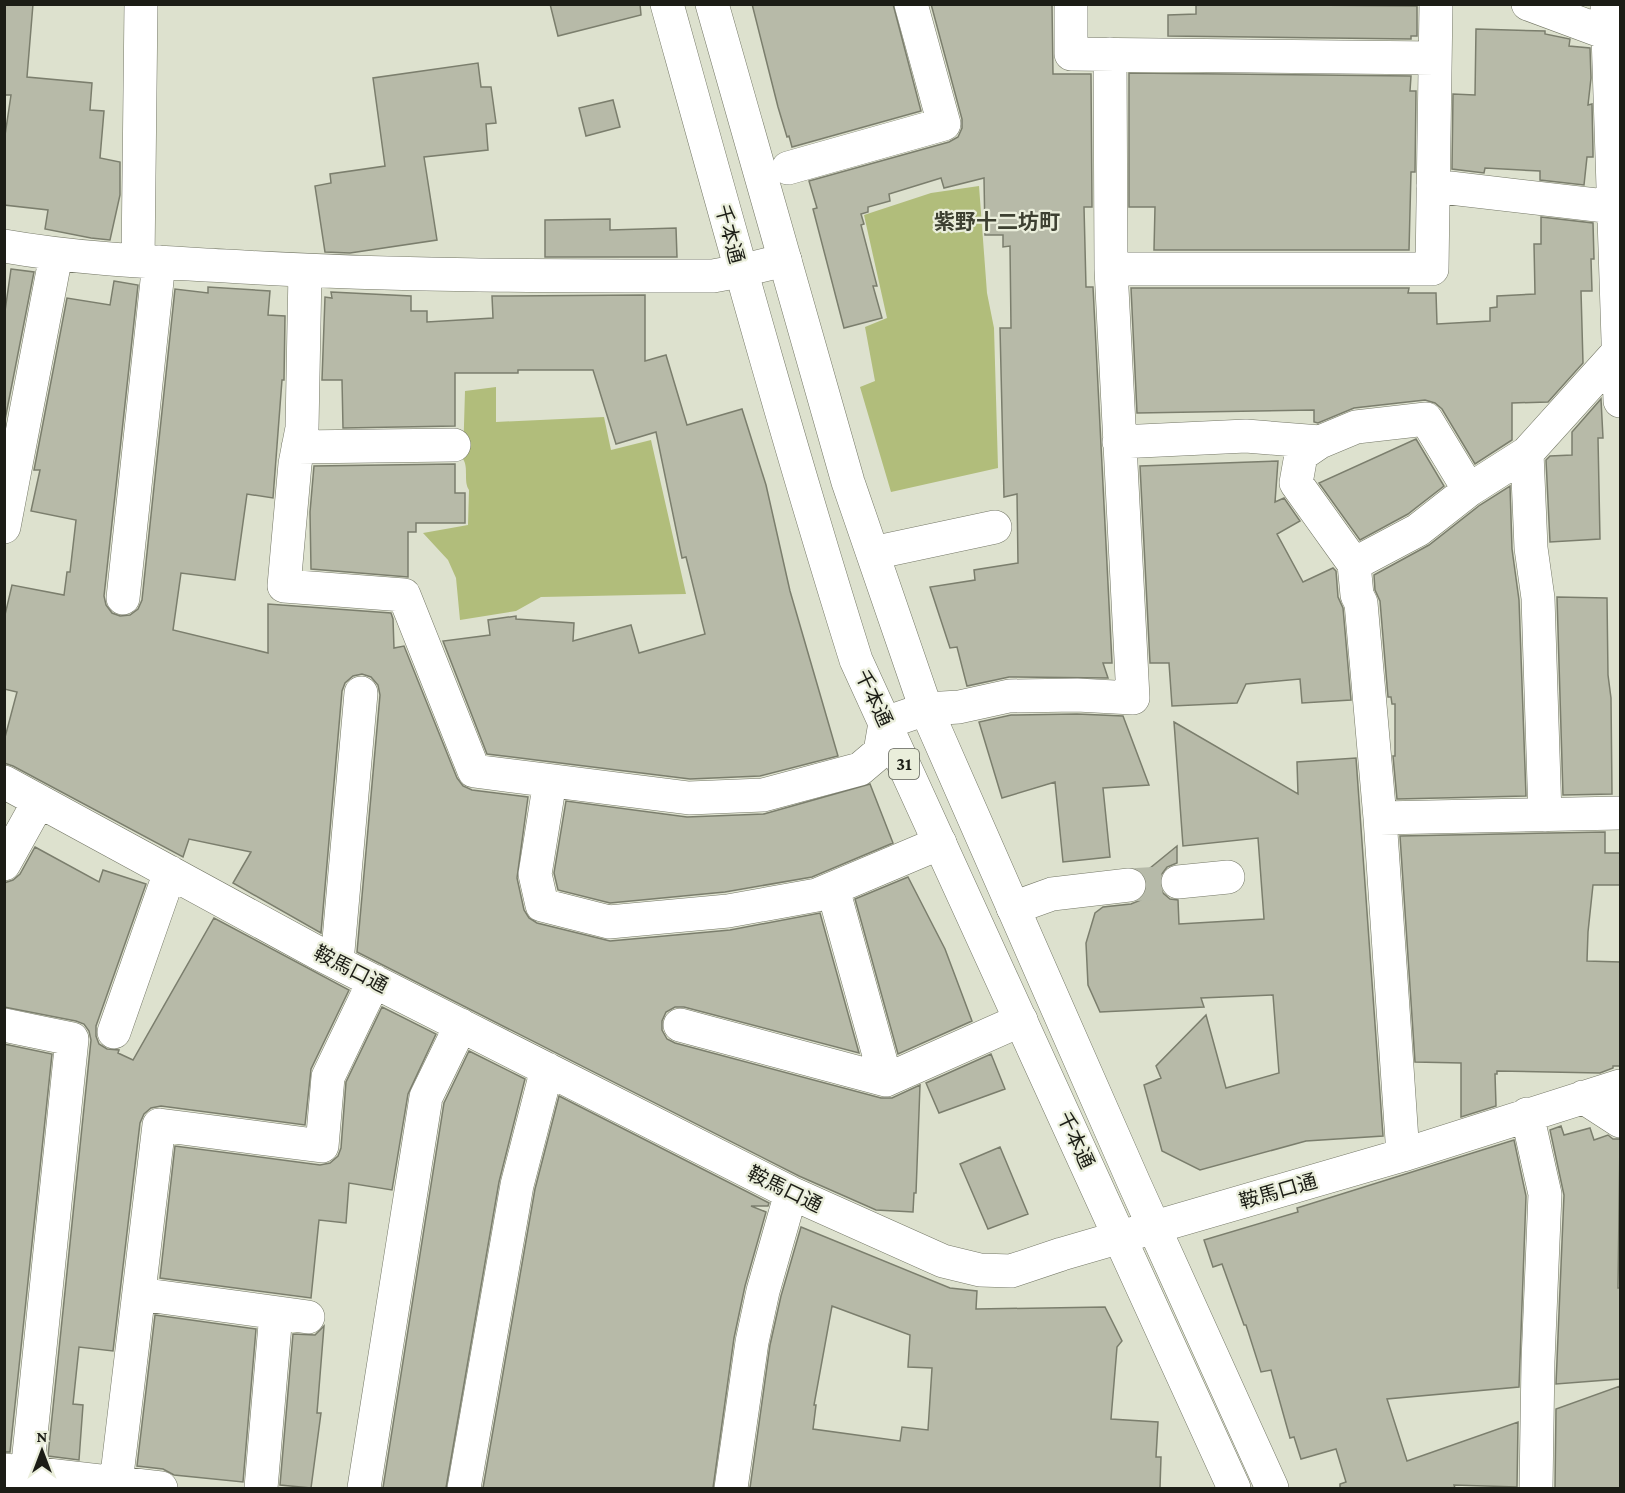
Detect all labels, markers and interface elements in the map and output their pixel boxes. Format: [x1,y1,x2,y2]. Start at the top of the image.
street label: 千本通 [712,202,748,266]
district label: 紫野十二坊町 [934,210,1060,234]
street label: 千本通 [851,666,897,730]
road number: 31 [889,749,919,779]
street label: 鞍馬口通 [310,941,392,997]
street label: 千本通 [1053,1108,1099,1172]
street label: 鞍馬口通 [744,1162,826,1216]
street label: 鞍馬口通 [1237,1169,1319,1213]
north arrow [12,1421,72,1481]
text: N [37,1428,48,1445]

